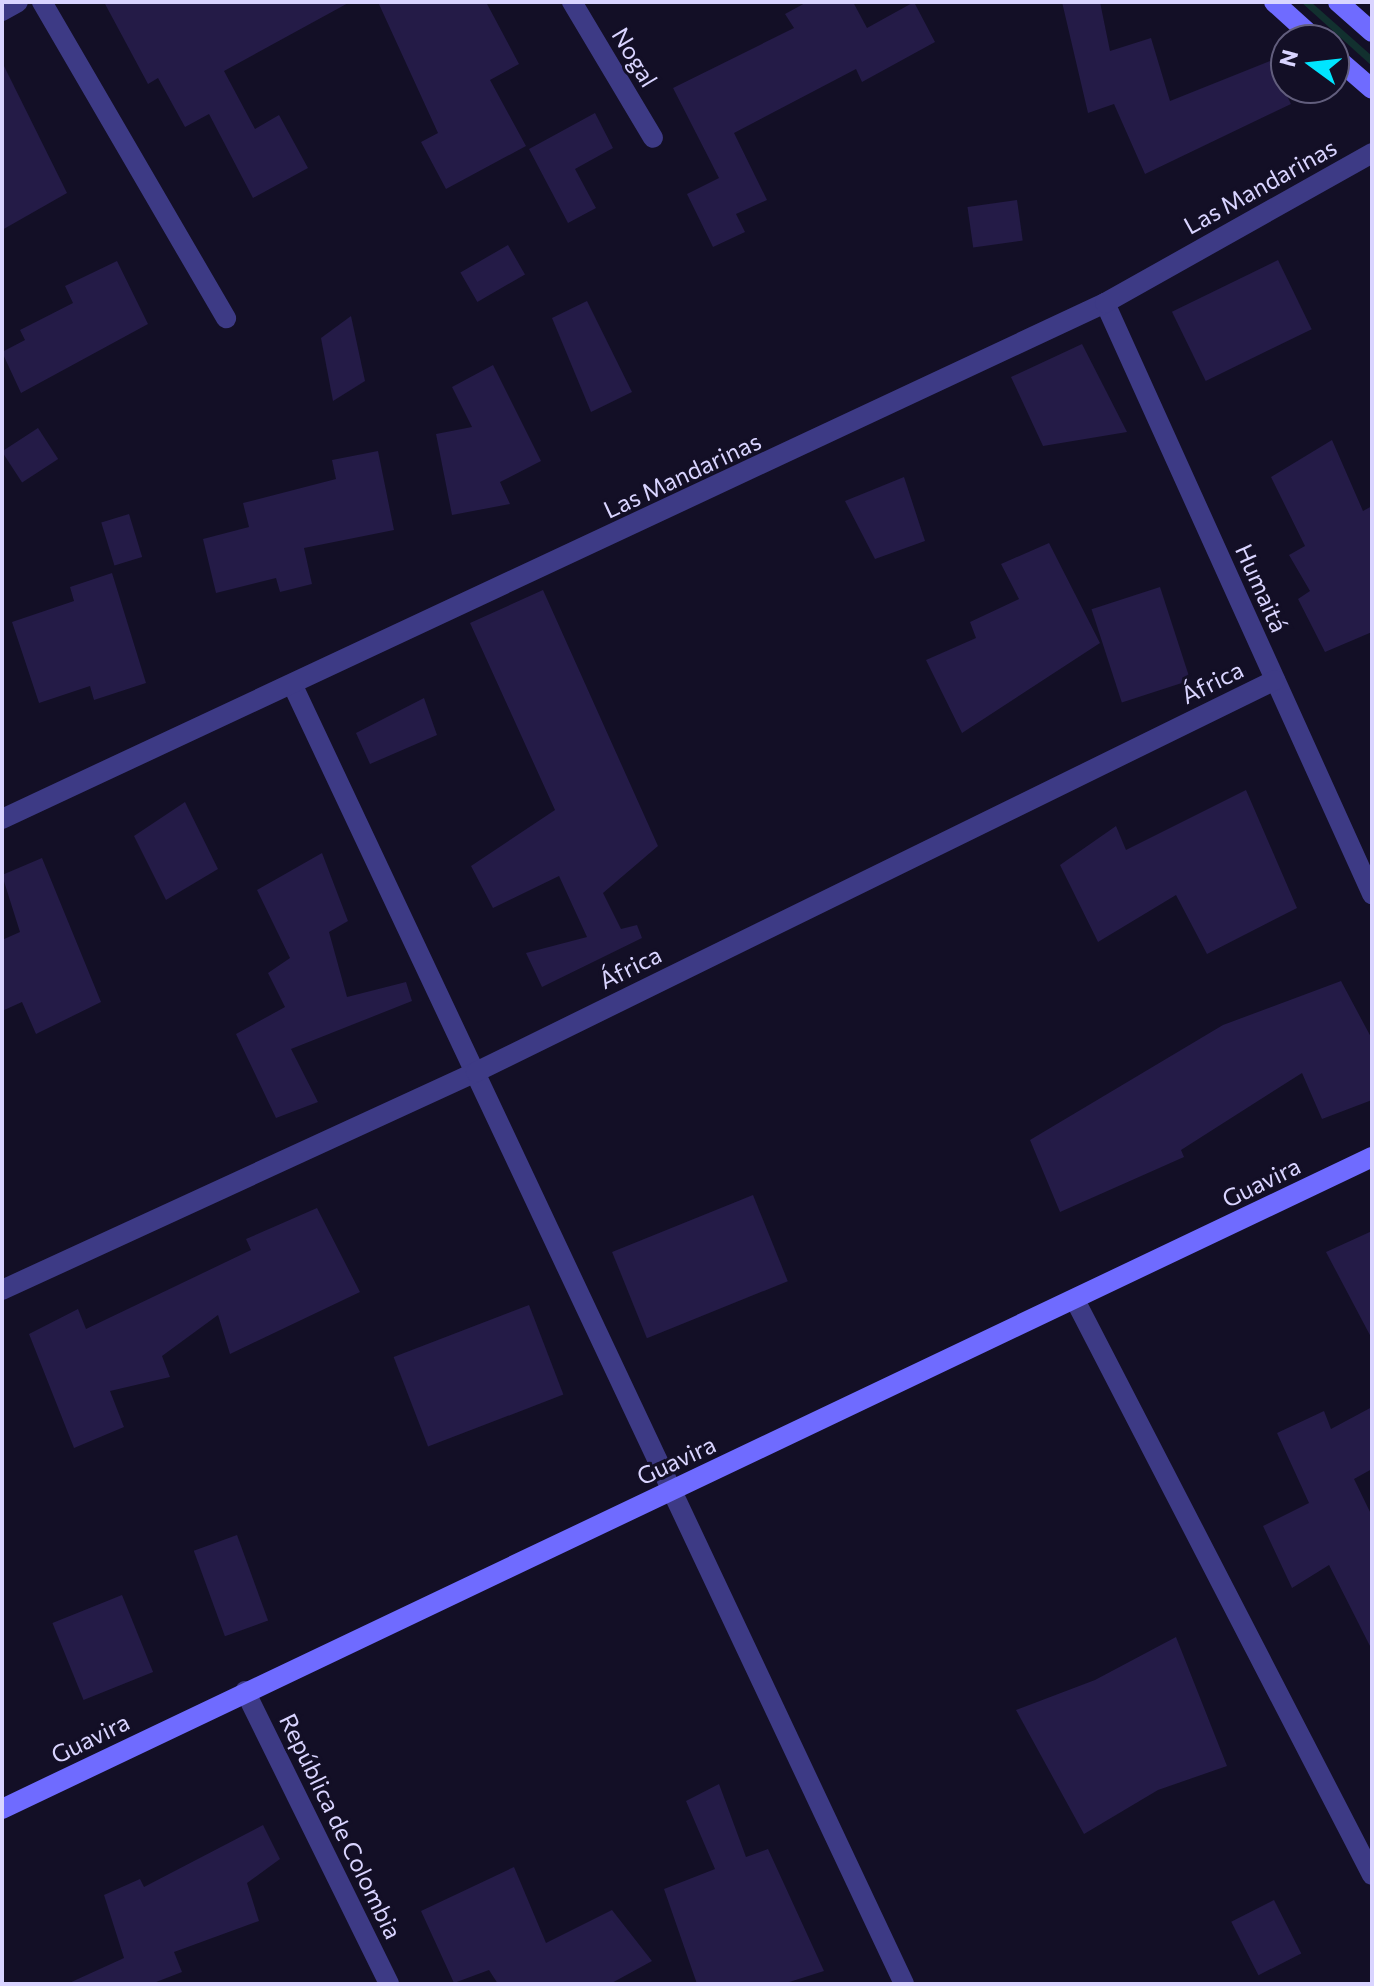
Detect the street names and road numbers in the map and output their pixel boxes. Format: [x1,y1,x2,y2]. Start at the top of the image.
street label: Nogal [606,22,664,92]
street label: Las Mandarinas [1179,132,1341,240]
street label: Las Mandarinas [599,426,765,524]
street label: Humaitá [1230,540,1294,636]
street label: África [1176,655,1248,709]
street label: África [594,940,666,994]
street label: Guavira [1217,1151,1305,1213]
street label: Guavira [632,1429,720,1491]
street label: Guavira [46,1707,134,1769]
street label: República de Colombia [274,1709,408,1943]

